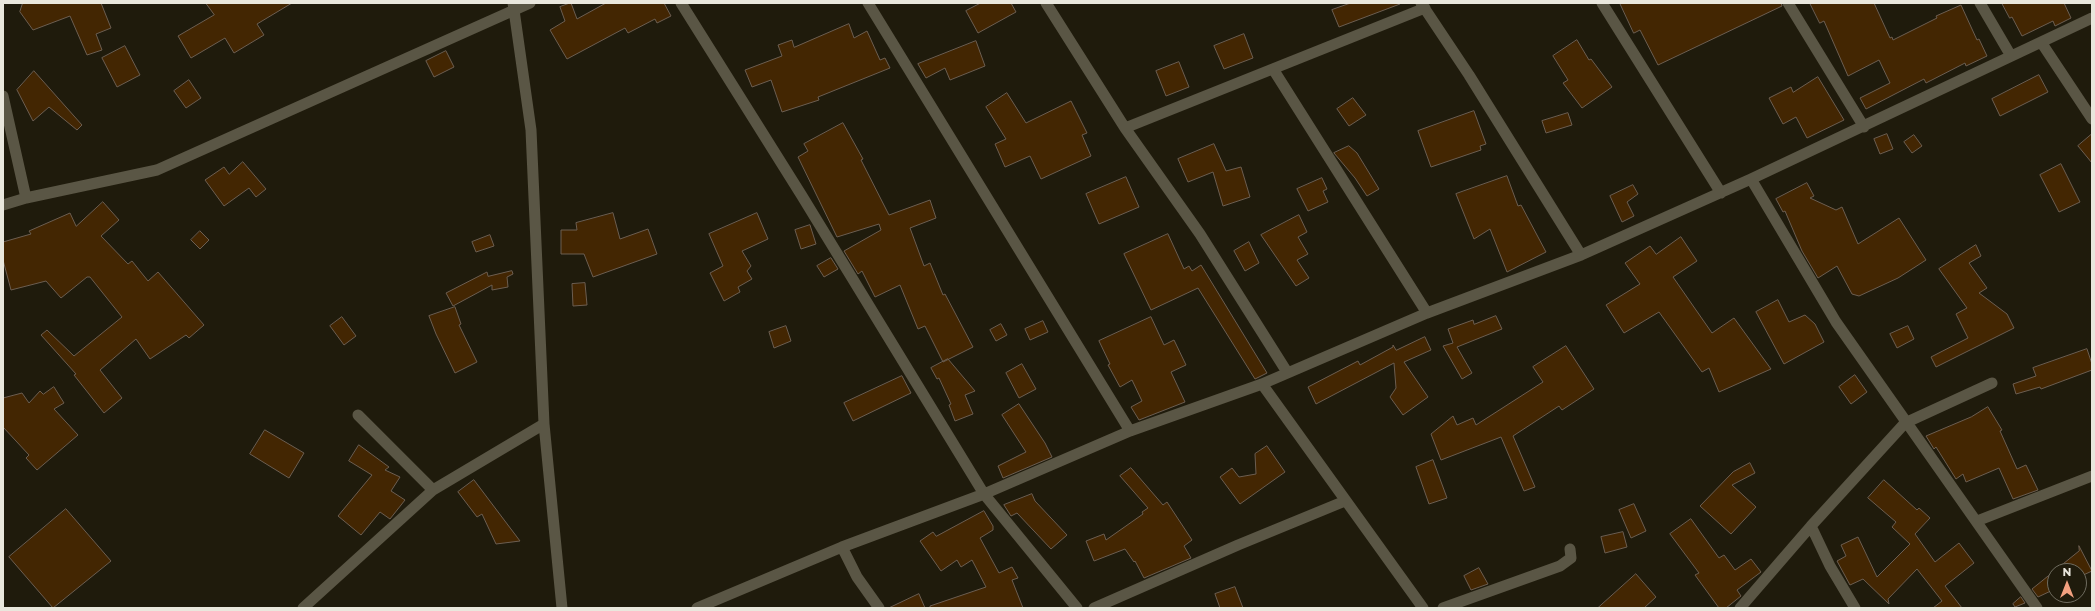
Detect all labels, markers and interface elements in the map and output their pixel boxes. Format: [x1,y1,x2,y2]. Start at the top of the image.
north arrow [2047,563,2087,603]
text: N [2063,565,2071,579]

